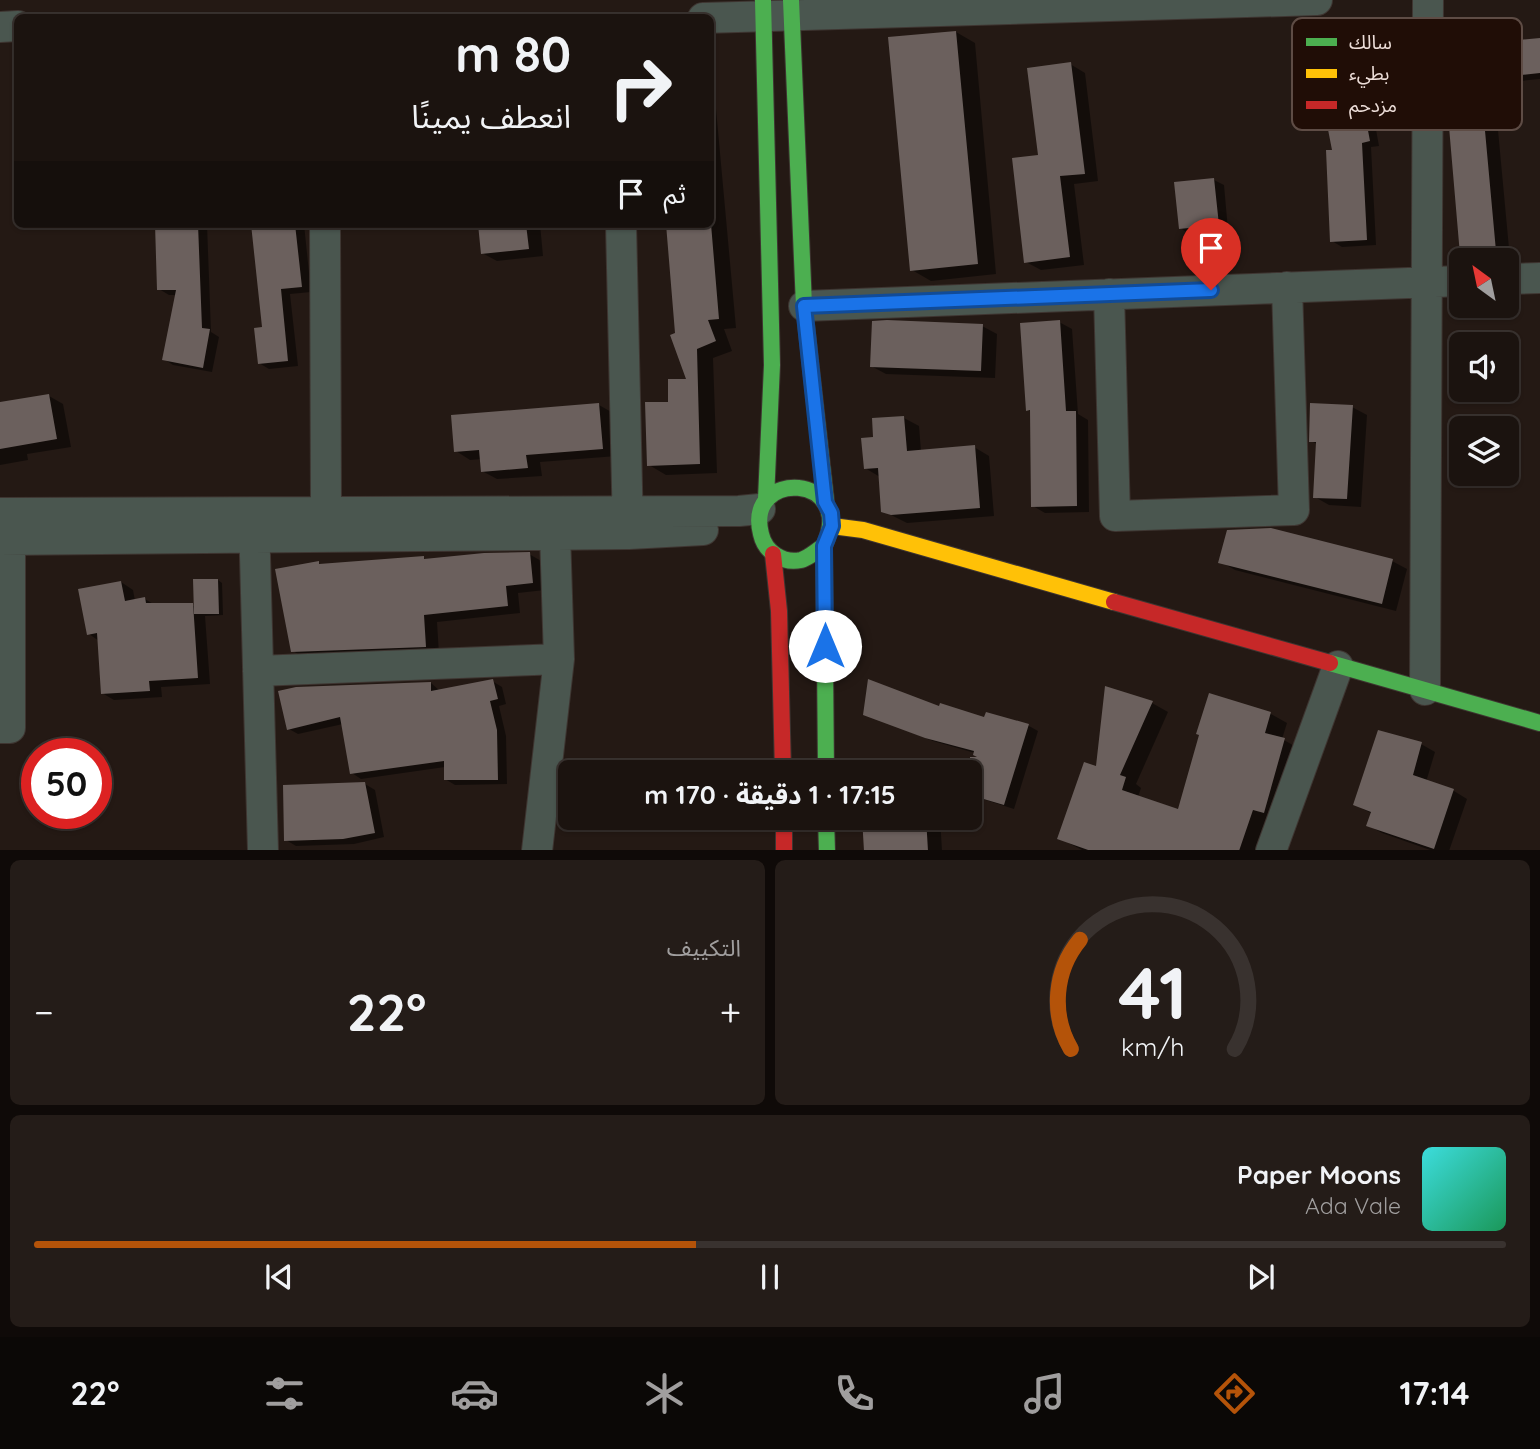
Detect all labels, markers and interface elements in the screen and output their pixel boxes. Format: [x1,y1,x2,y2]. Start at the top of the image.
legend [1292,18,1522,130]
text: 80 m [455,23,571,84]
text: سالك [1349,30,1392,54]
icon: right [595,42,686,133]
text: بطيء [1349,61,1389,88]
text: مزدحم [1349,93,1397,120]
text: انعطف يمينًا [411,96,571,136]
icon: arrive [612,175,650,213]
text: ثم [664,177,686,210]
pin [1181,218,1241,290]
icon: arrive [1192,229,1230,267]
north arrow [1449,248,1519,318]
map controls [1449,248,1519,486]
button: sound [1449,332,1519,402]
button: layers [1449,416,1519,486]
position arrow [788,609,862,683]
speed limit sign: 50 [21,738,112,829]
text: 17:15 · 1 دقيقة · 170 m [644,778,896,811]
text: التكييف [667,933,741,962]
text: 41 [1118,946,1187,1037]
text: 22° [347,979,426,1044]
text: − [34,988,54,1036]
text: + [720,988,741,1036]
text: km/h [1121,1030,1184,1061]
text: Paper Moons [1237,1158,1401,1191]
text: Ada Vale [1305,1191,1401,1220]
icon: previous [260,1258,298,1296]
icon: pause [751,1258,789,1296]
icon: next [1242,1258,1280,1296]
icon: filters [260,1369,309,1418]
icon: car [450,1369,499,1418]
icon: climate [640,1369,689,1418]
icon: phone [830,1369,879,1418]
icon: music [1020,1369,1069,1418]
icon: directions [1210,1369,1259,1418]
text: 22° [71,1373,120,1413]
text: 17:14 [1400,1373,1470,1413]

